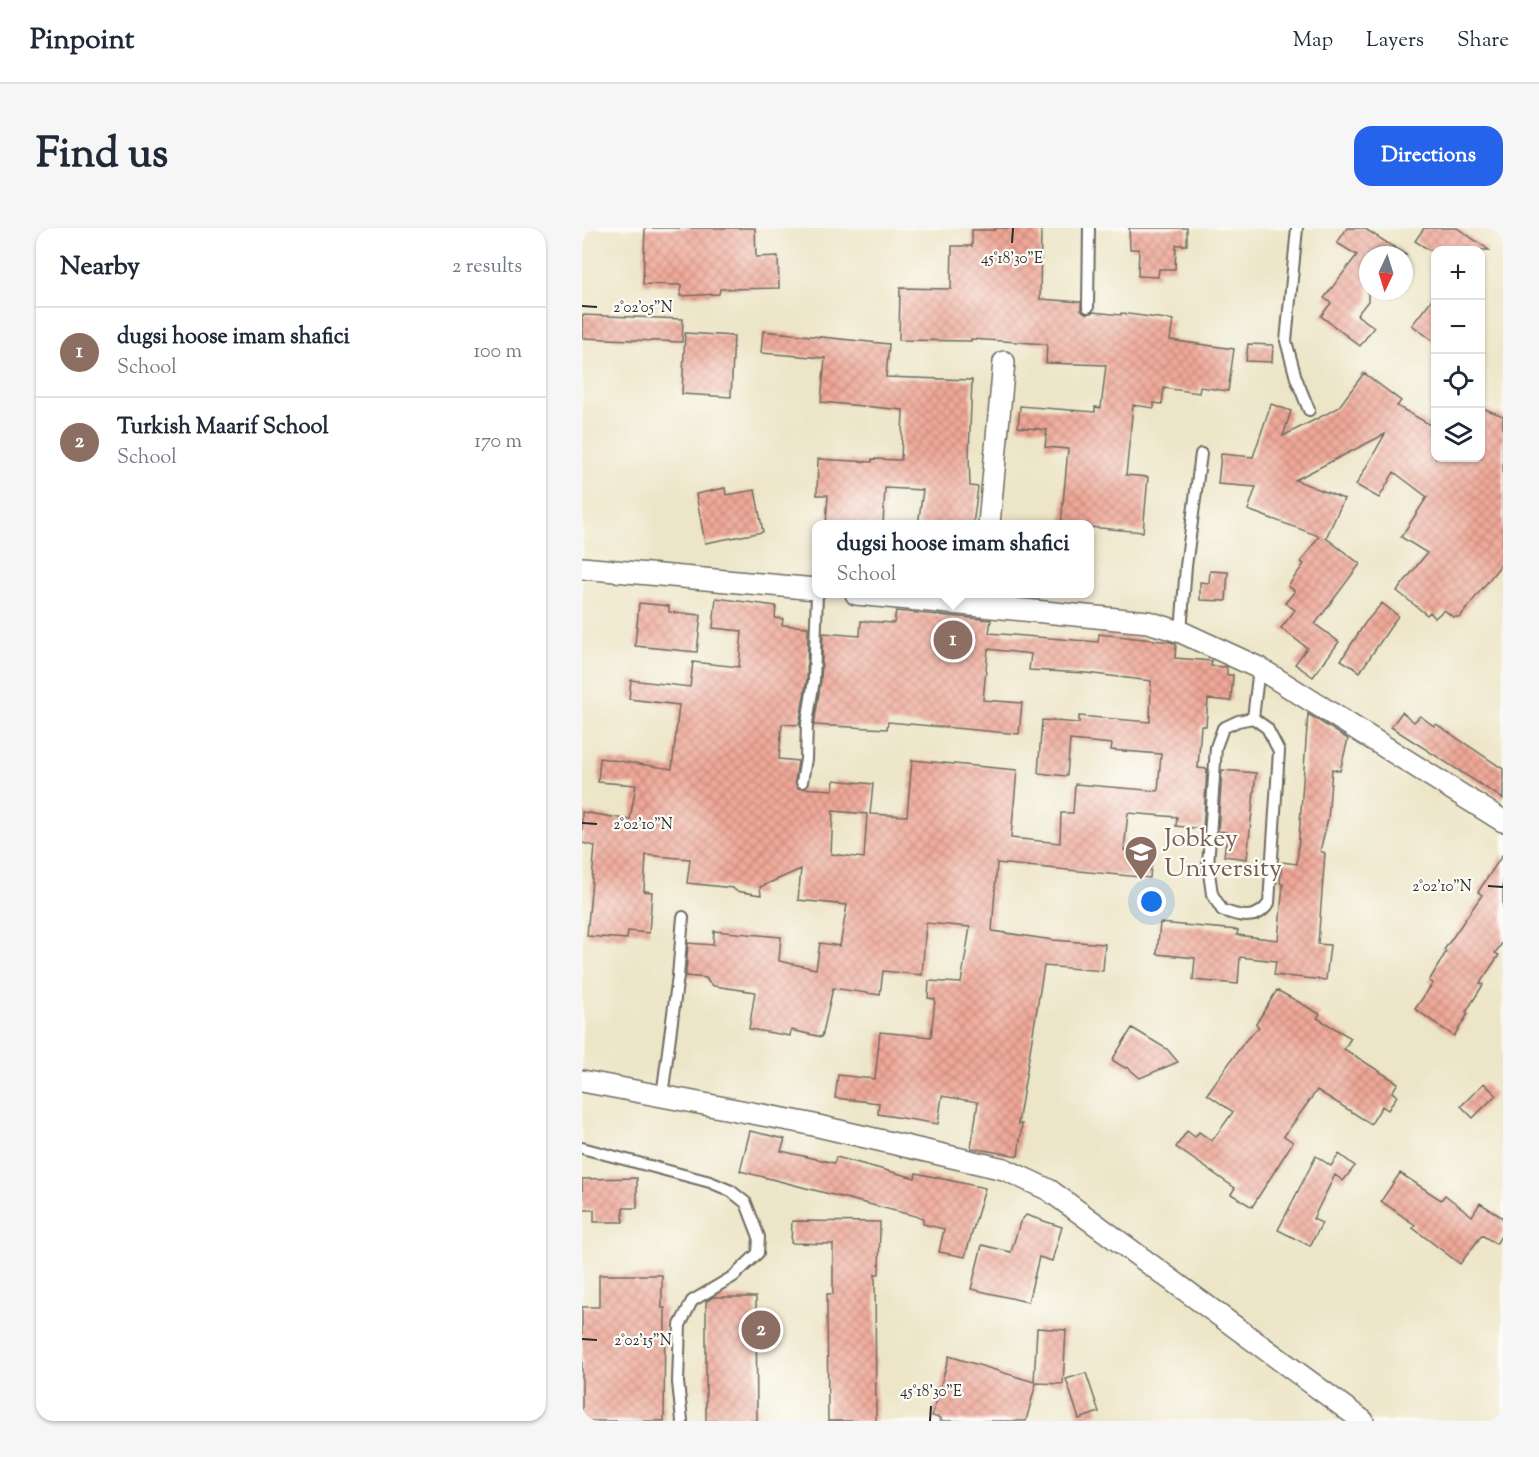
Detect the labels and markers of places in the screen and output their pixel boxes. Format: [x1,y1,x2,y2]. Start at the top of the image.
pin: 1 [934,618,973,662]
place label: Jobkey University [1162,821,1282,888]
school or university icon: Jobkey University [1123,834,1159,881]
pin: 2 [742,1308,780,1352]

